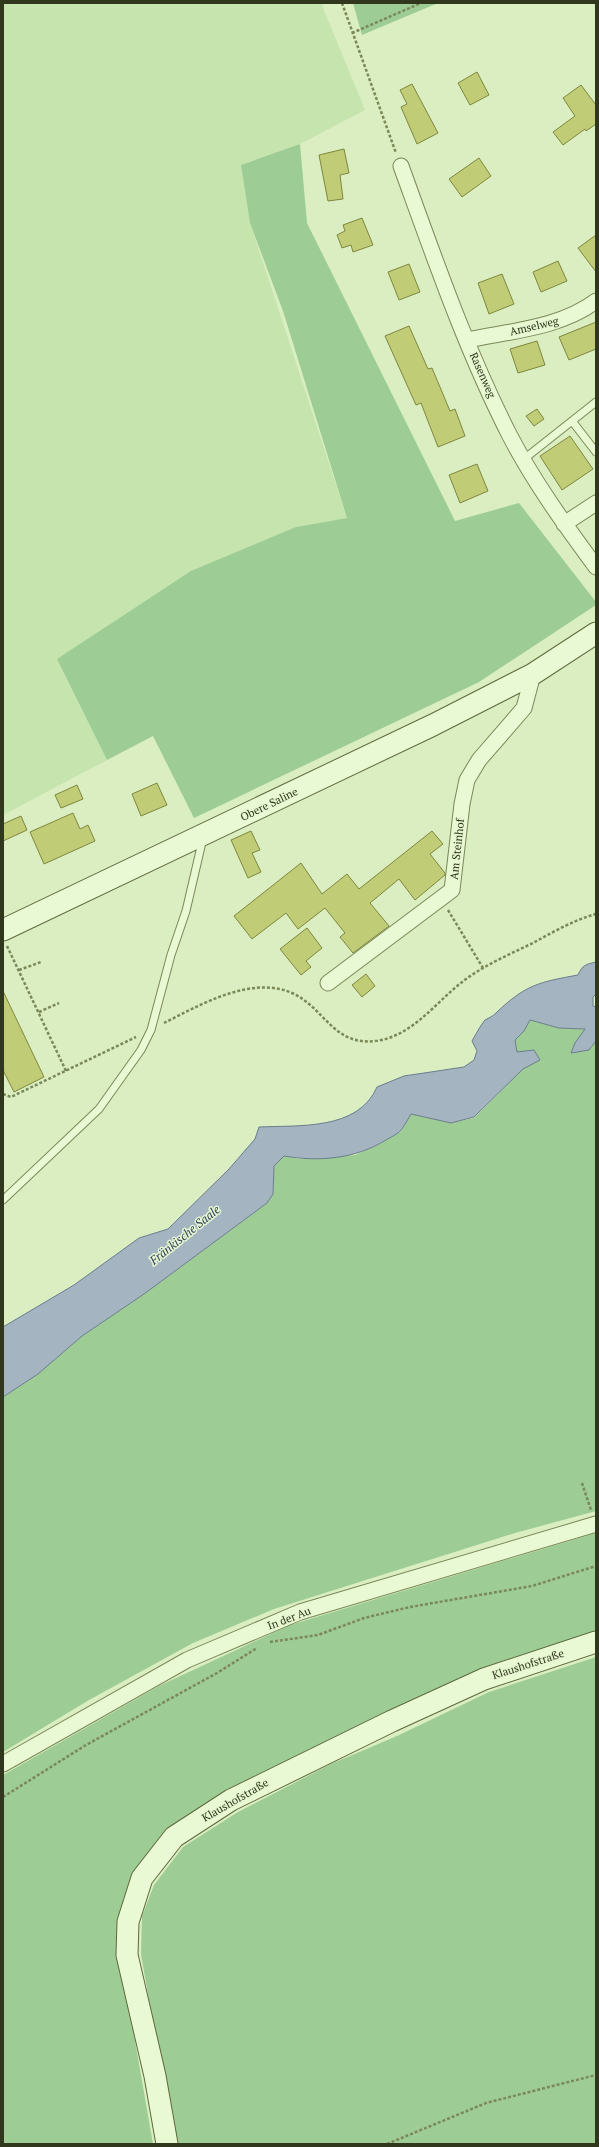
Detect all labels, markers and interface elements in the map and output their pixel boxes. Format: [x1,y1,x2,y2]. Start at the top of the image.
street label: Amselweg [508,314,560,338]
street label: Rasenweg [467,350,499,400]
street label: Obere Saline [238,784,300,824]
street label: Am Steinhof [447,817,467,880]
water label: Fränkische Saale [146,1201,223,1268]
street label: In der Au [265,1603,313,1633]
street label: Klaushofstraße [490,1646,566,1682]
street label: Klaushofstraße [199,1775,271,1825]

